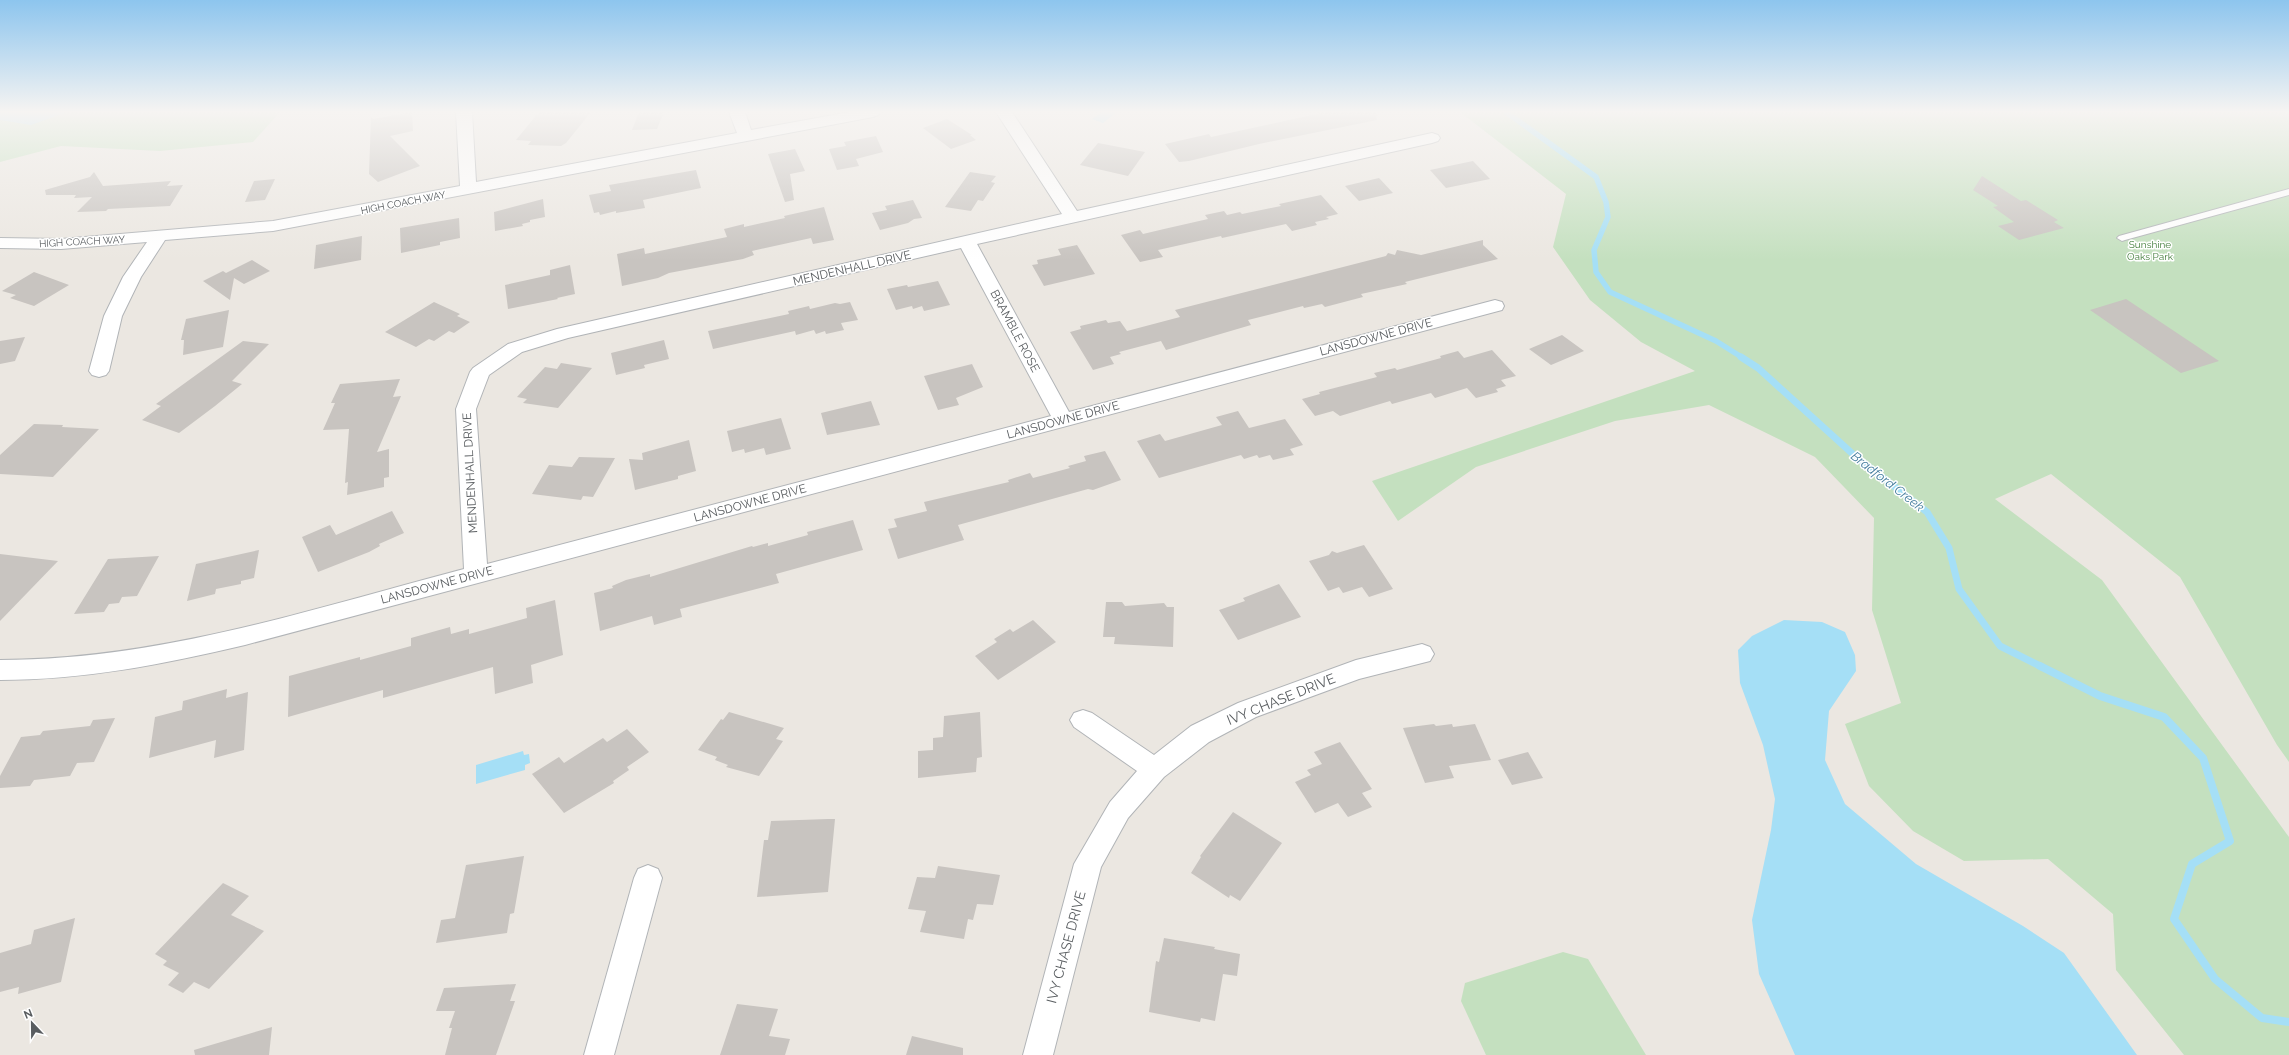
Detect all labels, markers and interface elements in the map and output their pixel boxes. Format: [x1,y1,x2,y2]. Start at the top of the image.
street label: HIGH COACH WAY [360,189,447,216]
street label: HIGH COACH WAY [39,234,126,249]
park label: Sunshine Oaks Park [2127,239,2174,262]
street label: MENDENHALL DRIVE [792,248,912,288]
street label: BRAMBLE ROSE [987,287,1043,375]
street label: LANSDOWNE DRIVE [1318,315,1434,359]
street label: LANSDOWNE DRIVE [1005,398,1121,442]
street label: MENDENHALL DRIVE [460,412,480,534]
water label: Bradford Creek [1848,448,1927,515]
street label: LANSDOWNE DRIVE [692,481,808,525]
street label: LANSDOWNE DRIVE [379,563,495,607]
street label: IVY CHASE DRIVE [1224,670,1338,728]
street label: IVY CHASE DRIVE [1043,889,1089,1005]
north arrow [12,1003,52,1043]
text: N [22,1007,35,1022]

